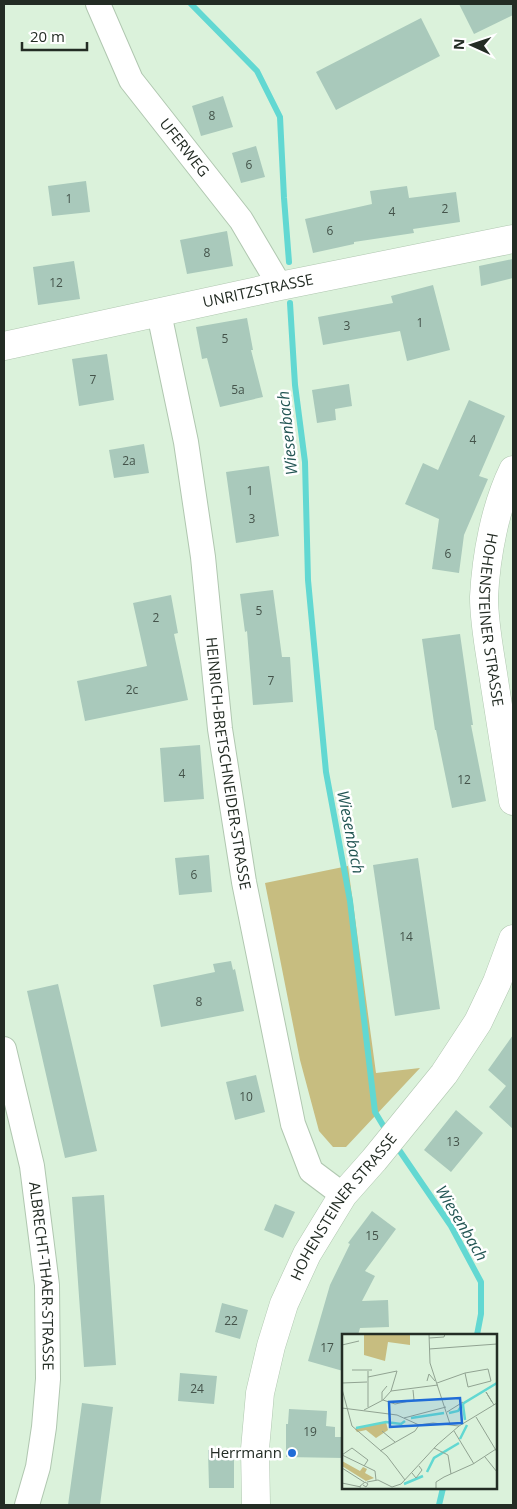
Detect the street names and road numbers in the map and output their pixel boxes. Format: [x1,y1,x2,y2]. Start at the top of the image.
street label: UFERWEG [156,114,214,181]
street label: UNRITZSTRASSE [201,269,315,312]
street label: HOHENSTEINER STRASSE [475,531,509,708]
street label: HEINRICH-BRETSCHNEIDER-STRASSE [202,636,256,892]
street label: HOHENSTEINER STRASSE [285,1129,401,1283]
street label: ALBRECHT-THAER-STRASSE [25,1180,59,1371]

